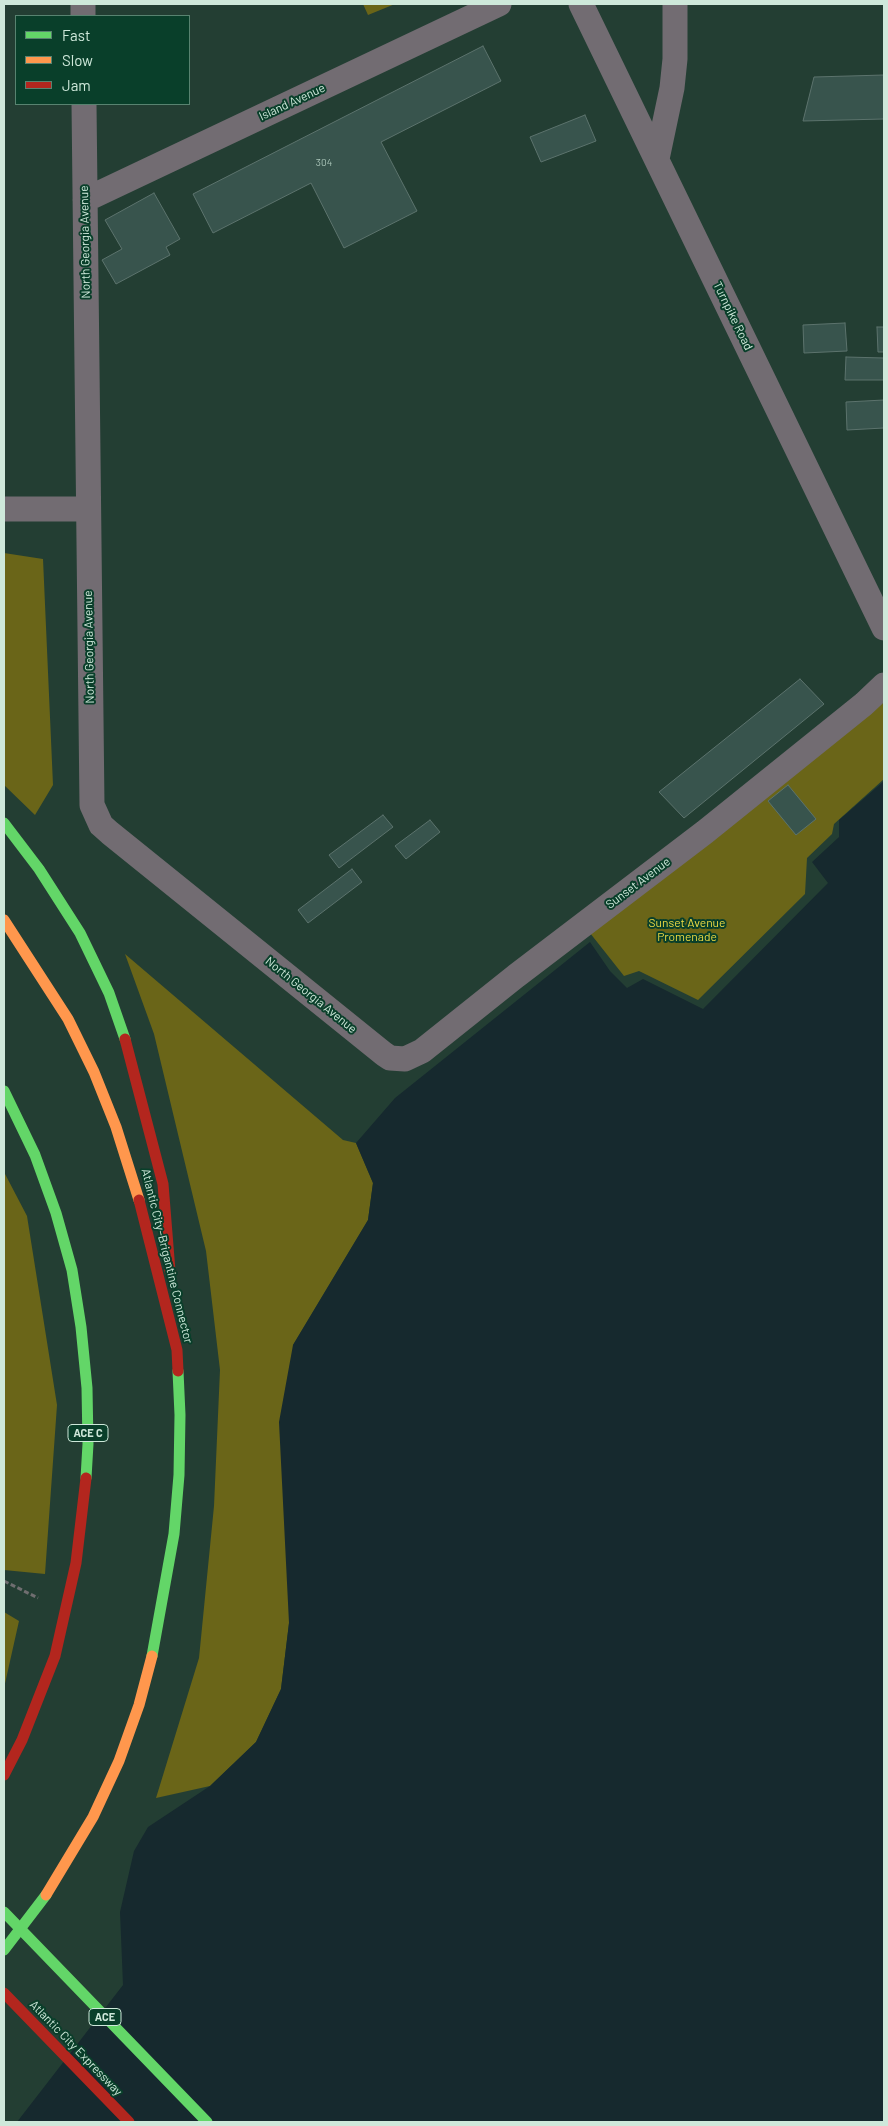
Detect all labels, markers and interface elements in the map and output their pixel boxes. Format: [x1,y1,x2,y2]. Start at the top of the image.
legend [15,15,190,105]
text: Fast [62,26,90,44]
text: Slow [62,51,93,69]
text: Jam [62,76,91,94]
street label: Island Avenue [257,80,327,124]
house number: 304 [316,157,332,169]
street label: North Georgia Avenue [77,185,93,299]
street label: Turnpike Road [710,279,756,353]
street label: North Georgia Avenue [81,590,97,704]
street label: Sunset Avenue [603,854,673,912]
park label: Sunset Avenue Promenade [649,916,725,944]
street label: North Georgia Avenue [263,954,359,1036]
street label: Atlantic City–Brigantine Connector [138,1167,196,1345]
road number: ACE C [68,1425,108,1442]
street label: Atlantic City Expressway [27,1997,125,2099]
road number: ACE [89,2008,121,2025]

